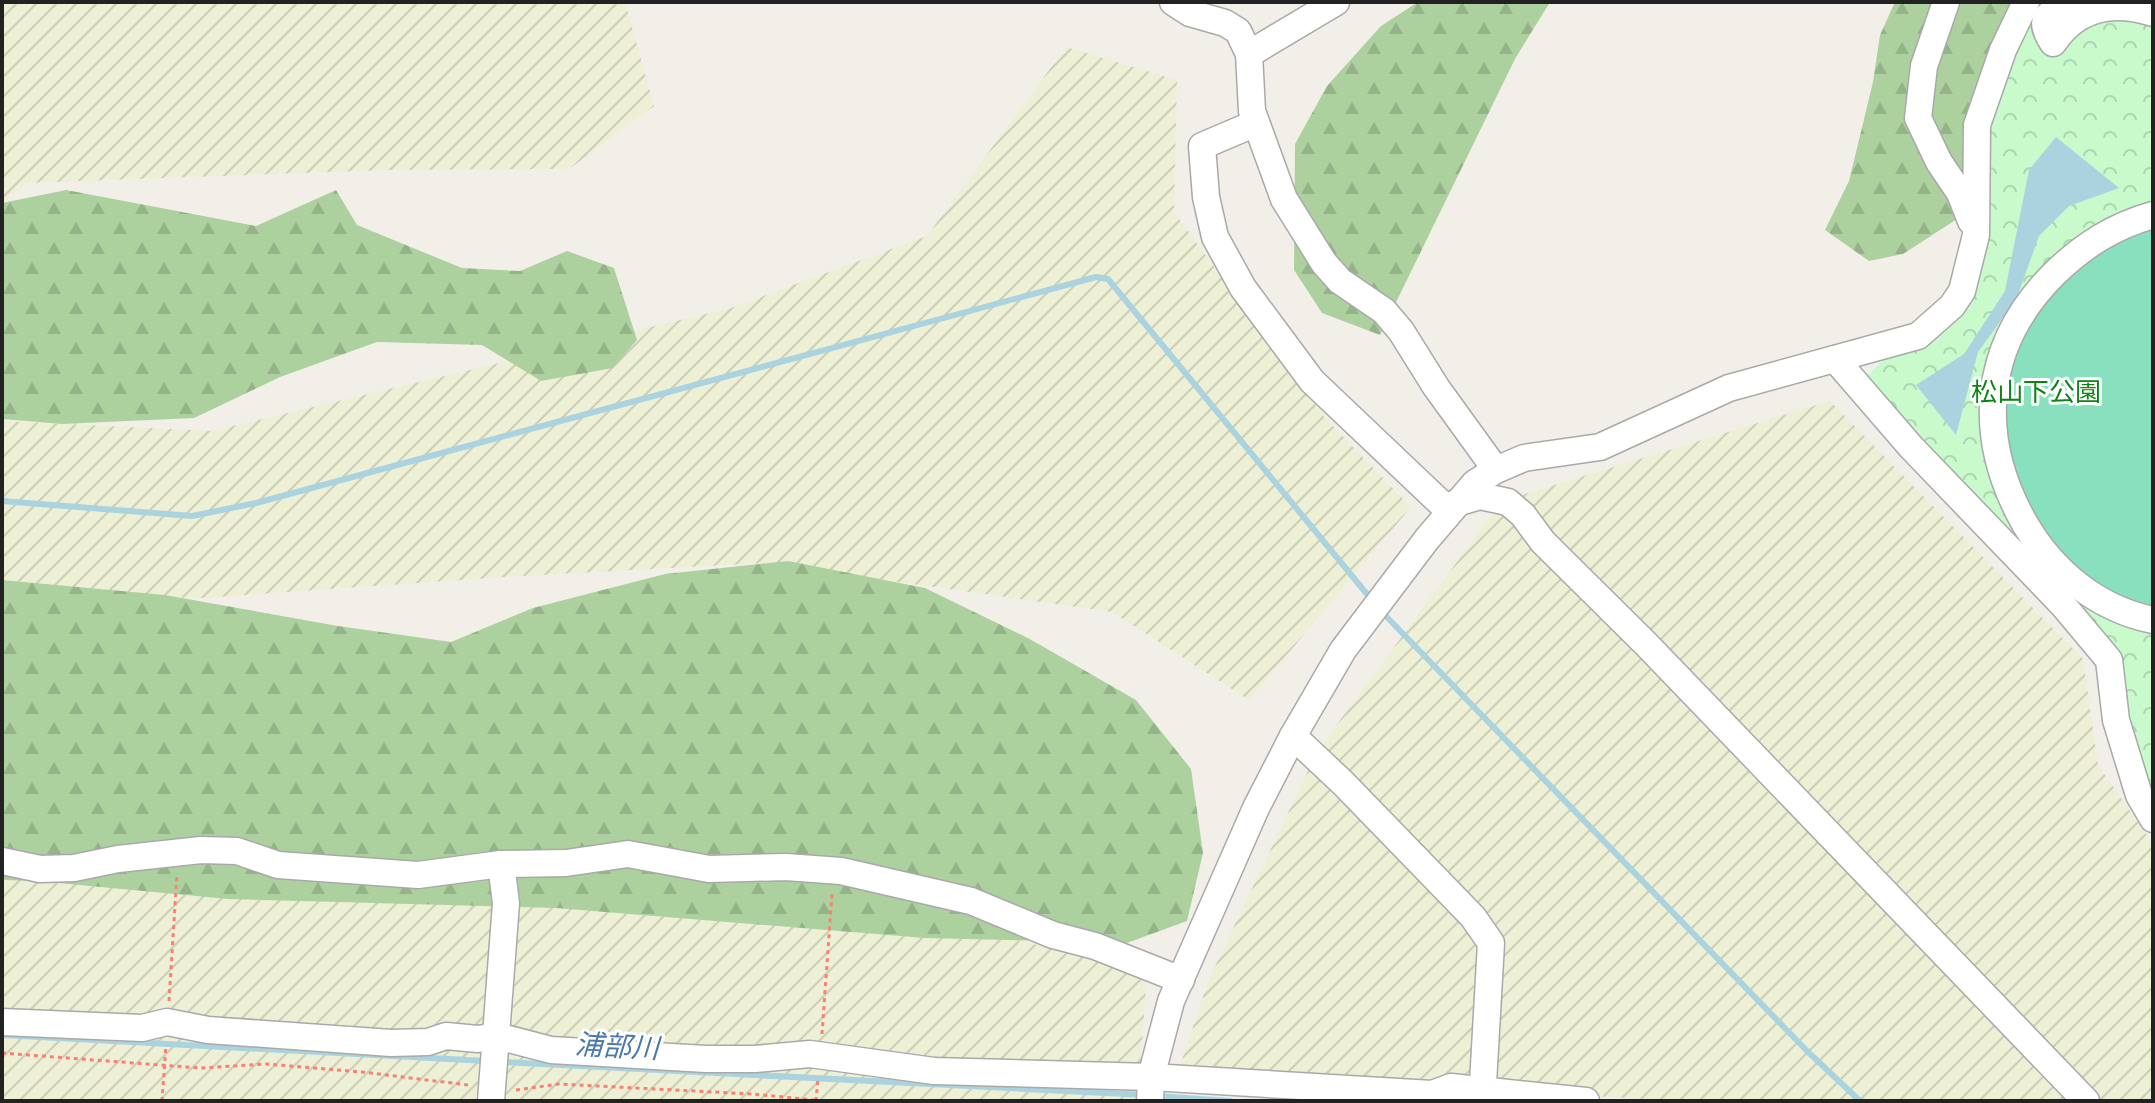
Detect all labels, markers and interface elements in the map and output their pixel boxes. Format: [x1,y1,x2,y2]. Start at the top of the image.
park label: 松山下公園 [1971,376,2101,408]
water label: 浦部川 [574,1027,663,1065]

